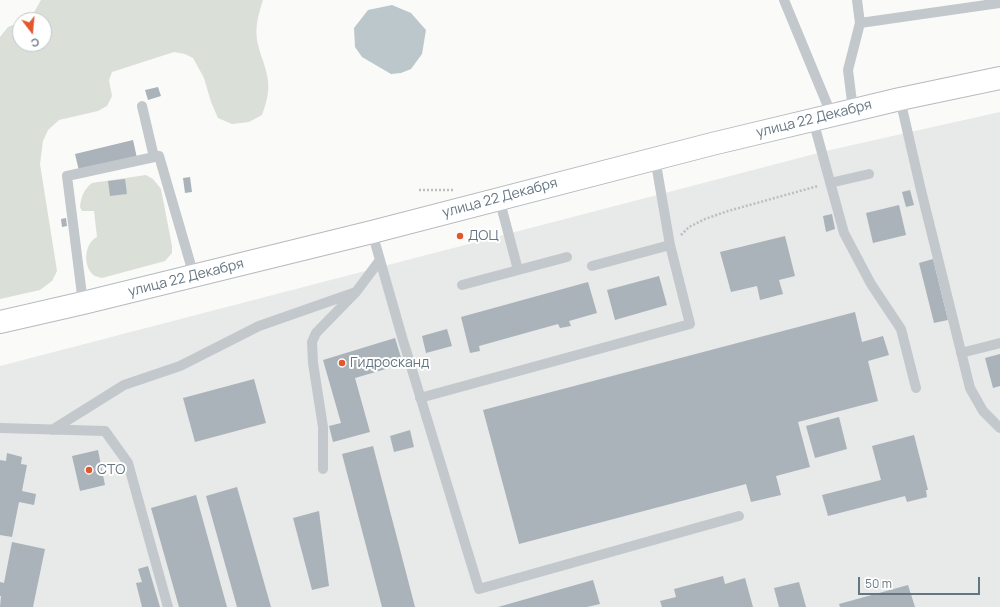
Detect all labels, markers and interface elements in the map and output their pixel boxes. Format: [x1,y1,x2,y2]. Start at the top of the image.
north arrow [12,12,52,52]
text: С [29,35,41,51]
street label: улица 22 Декабря [754,97,874,141]
street label: улица 22 Декабря [441,175,559,221]
place label: ДОЦ [468,228,498,244]
marker: ДОЦ [455,231,465,241]
street label: улица 22 Декабря [126,256,246,300]
place label: Гидросканд [350,355,429,371]
marker: Гидросканд [337,358,347,368]
place label: СТО [97,462,125,478]
marker: СТО [84,465,94,475]
scale bar [860,569,982,595]
text: 50 m [865,575,892,592]

